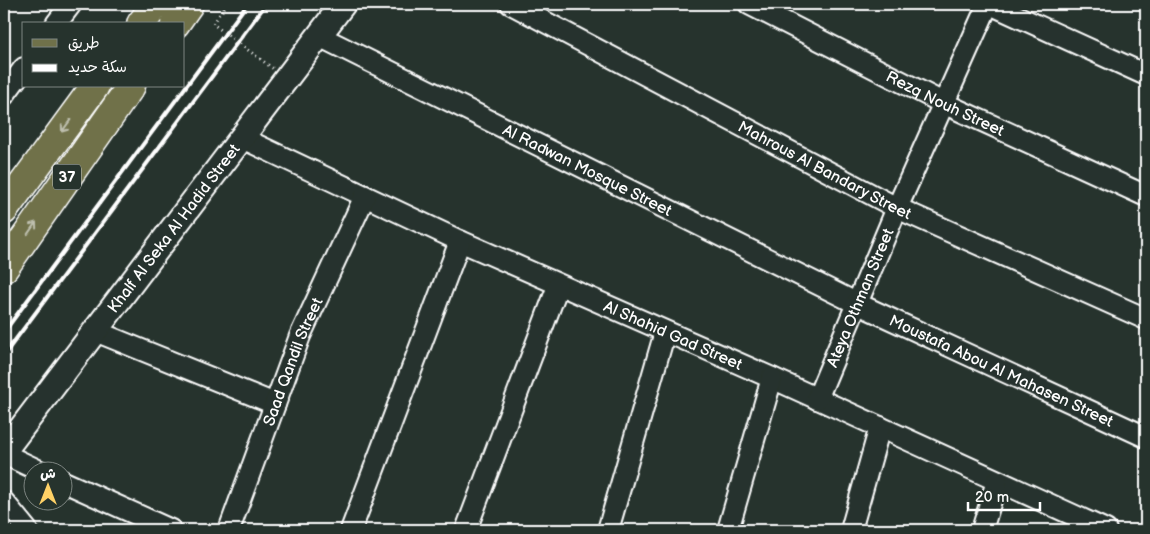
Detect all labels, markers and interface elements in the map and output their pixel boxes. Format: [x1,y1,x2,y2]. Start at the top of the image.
legend [22,22,185,88]
text: طريق [68,34,100,53]
text: سكة حديد [68,58,127,77]
street label: Rezq Nouh Street [883,68,1007,141]
one-way arrow [61,118,71,132]
street label: Mahrous Al Bandary Street [734,118,914,224]
street label: Al Radwan Mosque Street [499,121,675,221]
street label: Khalf Al Seka Al Hadid Street [104,140,245,317]
road number: 37 [53,164,81,190]
one-way arrow [27,221,37,235]
street label: Ateya Othman Street [823,226,898,371]
street label: Saad Qandil Street [260,295,328,429]
street label: Al Shahid Gad Street [600,297,745,375]
street label: Moustafa Abou Al Mahasen Street [886,312,1116,432]
north arrow [22,462,72,512]
text: ش [40,465,56,482]
scale bar [968,479,1040,511]
text: 20 m [975,488,1009,507]

